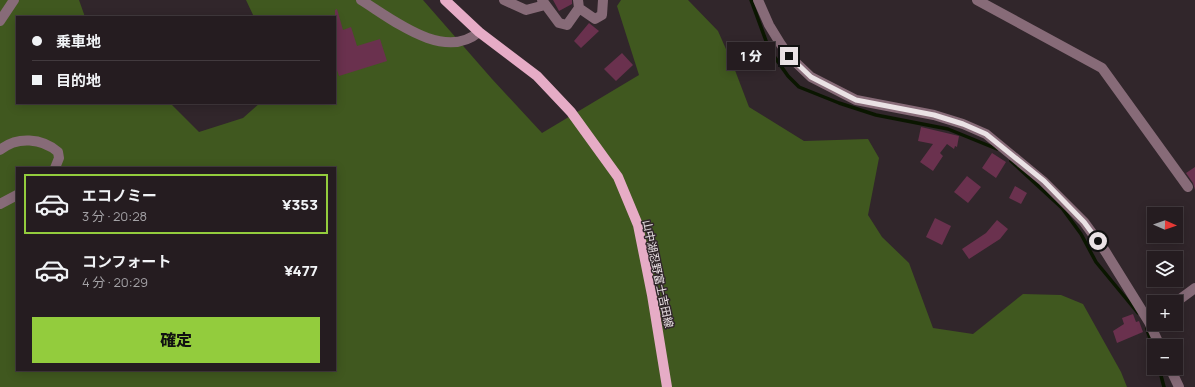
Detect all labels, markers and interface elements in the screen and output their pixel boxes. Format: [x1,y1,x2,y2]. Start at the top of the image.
text: 乗車地 [56,31,101,52]
callout: 1 分 [727,42,775,70]
text: 1 分 [740,47,762,65]
route end [780,47,798,65]
text: 目的地 [56,70,101,91]
text: エコノミー [82,185,157,206]
icon: car [34,186,70,222]
text: ¥353 [282,194,318,215]
text: 3 分 · 20:28 [82,207,147,225]
north arrow [1147,207,1183,243]
map controls [1147,207,1183,375]
street label: 山中湖忍野富士吉田線 [640,219,677,329]
route start [1089,232,1107,250]
text: コンフォート [82,251,172,272]
button: layers [1147,251,1183,287]
icon: car [34,252,70,288]
text: ¥477 [284,260,318,281]
text: 4 分 · 20:29 [82,273,148,291]
button: + [1147,295,1183,331]
button: 確定 [32,317,320,363]
button: − [1147,339,1183,375]

